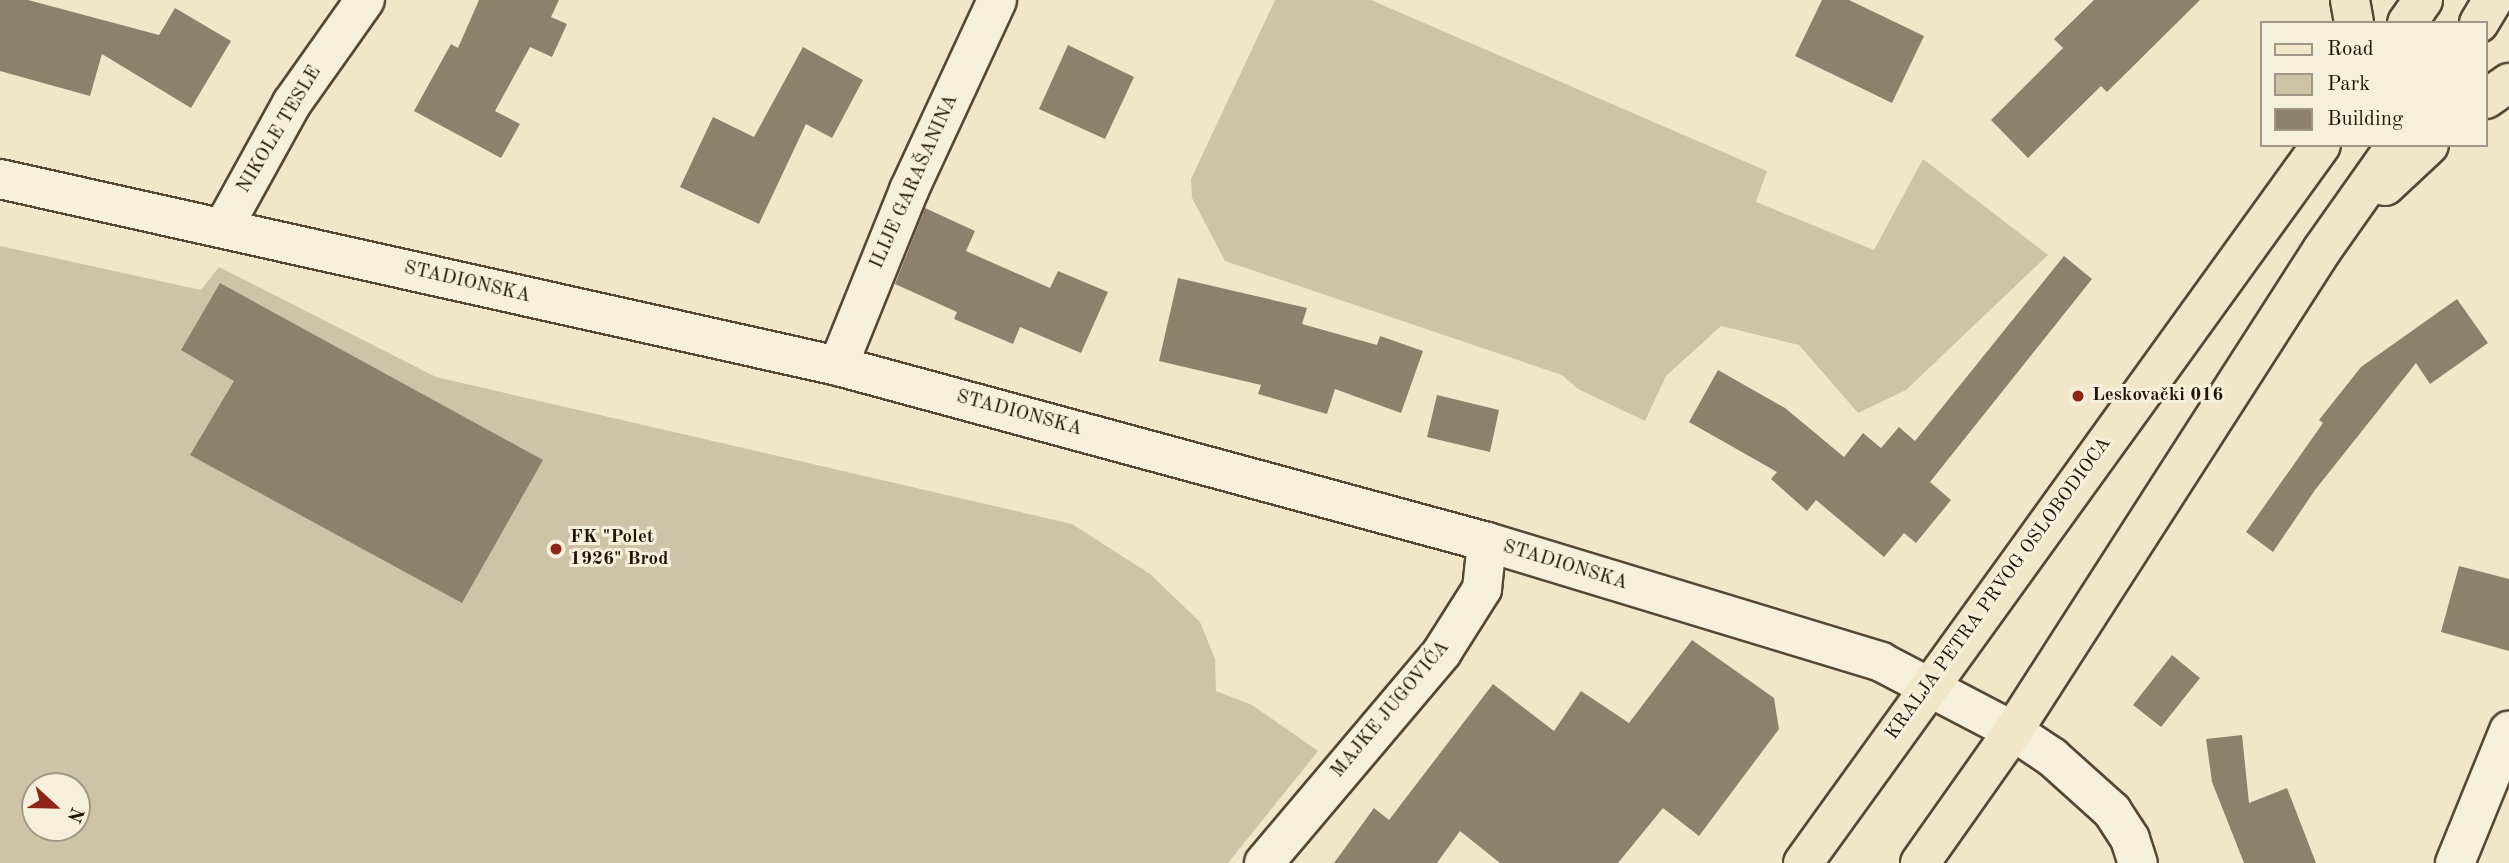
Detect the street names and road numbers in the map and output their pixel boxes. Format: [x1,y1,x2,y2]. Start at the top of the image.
street label: NIKOLE TESLE [233,62,327,198]
street label: ILIJE GARAŠANINA [866,91,964,273]
street label: STADIONSKA [401,257,533,309]
street label: STADIONSKA [954,386,1084,442]
street label: KRALJA PETRA PRVOG OSLOBODIOCA [1881,433,2117,745]
street label: STADIONSKA [1500,536,1630,596]
street label: MAJKE JUGOVIĆA [1327,637,1455,783]

